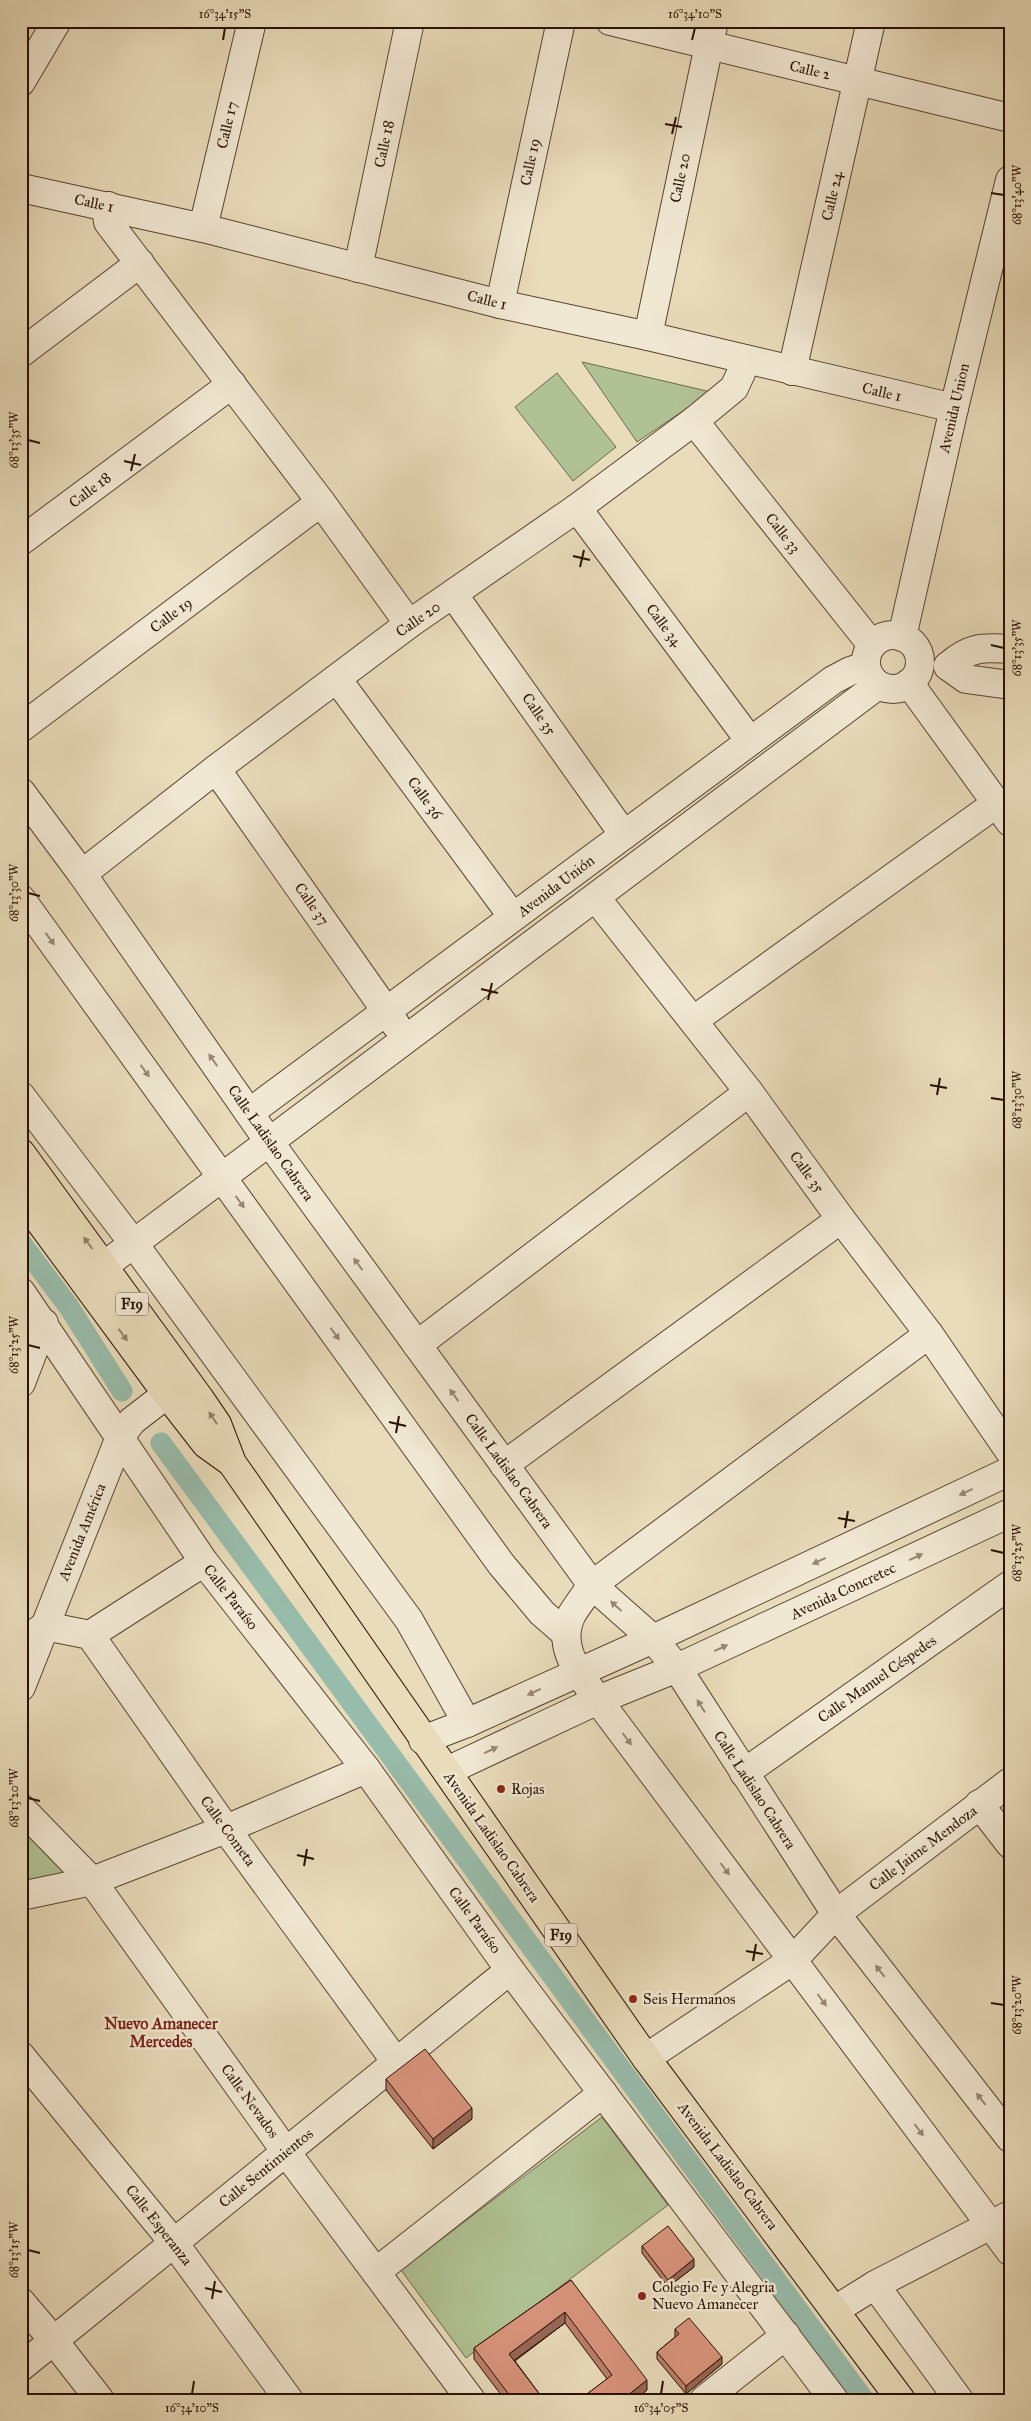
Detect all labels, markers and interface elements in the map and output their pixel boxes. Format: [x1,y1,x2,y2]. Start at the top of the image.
text: 16°34'15"S [199,7,251,21]
text: 16°34'10"S [668,7,722,21]
street label: Calle 2 [788,57,833,84]
street label: Calle 17 [213,100,241,150]
street label: Calle 18 [370,119,398,169]
street label: Calle 19 [516,137,544,187]
street label: Calle 20 [666,152,694,204]
text: 68°13'40"W [1010,164,1024,225]
street label: Calle 24 [818,169,847,222]
street label: Calle 1 [73,190,116,216]
street label: Calle 1 [465,286,509,314]
street label: Avenida Union [935,361,973,456]
street label: Calle 1 [860,379,904,405]
text: 68°13'35"W [7,411,21,468]
street label: Calle 18 [65,468,115,512]
street label: Calle 33 [762,509,804,557]
street label: Calle 19 [146,593,196,637]
street label: Calle 20 [392,597,444,641]
street label: Calle 34 [642,600,686,650]
text: 68°13'35"W [1010,619,1024,676]
street label: Calle 35 [518,690,560,738]
street label: Calle 36 [404,773,447,824]
street label: Avenida Unión [513,851,598,921]
text: 68°13'30"W [7,863,21,922]
street label: Calle 37 [291,879,333,929]
one-way arrow [45,932,55,946]
one-way arrow [208,1053,218,1067]
one-way arrow [140,1064,150,1077]
text: 68°13'30"W [1010,1070,1024,1129]
street label: Calle Ladislao Cabrera [224,1082,318,1205]
street label: Calle 35 [786,1148,828,1196]
one-way arrow [235,1195,245,1209]
one-way arrow [83,1236,93,1250]
one-way arrow [353,1257,363,1271]
road number: F19 [116,1292,148,1316]
text: 68°13'25"W [7,1315,21,1374]
one-way arrow [330,1327,340,1341]
one-way arrow [118,1328,128,1342]
one-way arrow [448,1389,459,1402]
street label: Calle Ladislao Cabrera [461,1410,557,1532]
one-way arrow [208,1412,217,1425]
street label: Avenida América [54,1480,110,1584]
one-way arrow [959,1488,973,1496]
text: 68°13'25"W [1010,1523,1024,1582]
one-way arrow [909,1553,923,1561]
one-way arrow [812,1557,826,1565]
street label: Avenida Concretec [787,1559,898,1624]
street label: Calle Paraíso [200,1561,262,1634]
one-way arrow [610,1601,623,1612]
street label: Calle Manuel Céspedes [814,1631,940,1727]
one-way arrow [714,1643,728,1651]
one-way arrow [526,1688,541,1696]
one-way arrow [696,1700,706,1713]
street label: Calle Ladislao Cabrera [710,1727,800,1853]
one-way arrow [622,1732,633,1745]
one-way arrow [484,1746,498,1754]
street label: Avenida Ladislao Cabrera [439,1767,544,1906]
text: 68°13'20"W [7,1768,21,1828]
place label: Rojas [511,1780,545,1798]
marker: Rojas [495,1783,507,1795]
street label: Calle Cometa [197,1792,260,1870]
street label: Calle Jaime Mendoza [865,1801,982,1895]
one-way arrow [720,1862,730,1876]
street label: Calle Paraíso [445,1883,505,1957]
road number: F19 [545,1924,577,1946]
one-way arrow [875,1965,886,1978]
text: 68°13'20"W [1010,1975,1024,2035]
place label: Seis Hermanos [643,1990,736,2008]
marker: Seis Hermanos [627,1993,639,2005]
one-way arrow [817,1993,827,2007]
district label: Nuevo Amanecer Mercedes [104,2014,219,2051]
street label: Calle Nevados [217,2061,283,2141]
one-way arrow [975,2093,986,2106]
street label: Avenida Ladislao Cabrera [673,2098,782,2234]
one-way arrow [914,2123,925,2136]
street label: Calle Sentimientos [215,2125,317,2211]
street label: Calle Esperanza [122,2181,196,2269]
text: 68°13'15"W [7,2221,21,2278]
place label: Colegio Fe y Alegria Nuevo Amanecer [652,2278,775,2313]
marker: Colegio Fe y Alegria Nuevo Amanecer [636,2290,648,2302]
text: 16°34'10"S [165,2401,219,2415]
text: 16°34'05"S [634,2401,688,2415]

